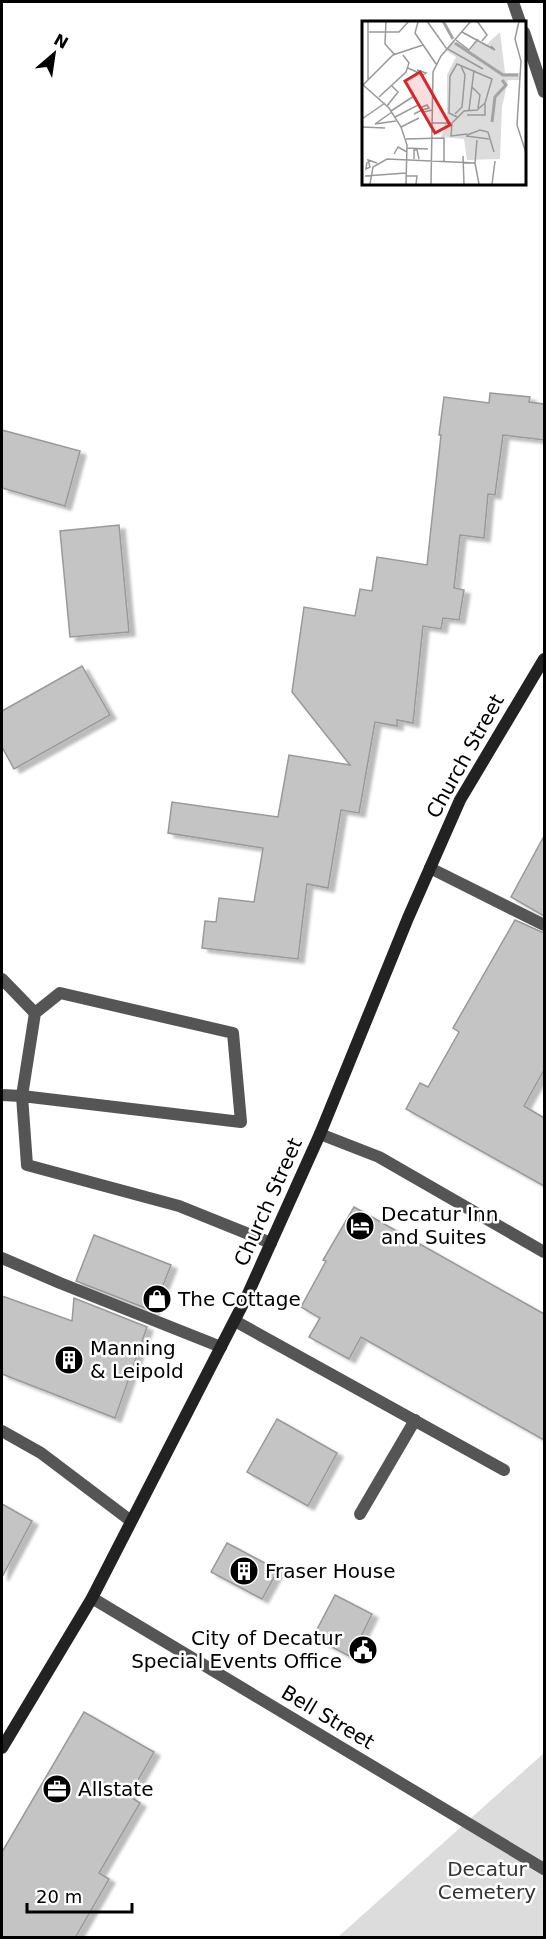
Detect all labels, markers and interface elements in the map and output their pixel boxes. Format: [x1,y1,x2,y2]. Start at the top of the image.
inset map [362,21,525,184]
north arrow [24,24,84,84]
text: N [51,30,71,53]
street label: Church Street [421,690,509,822]
street label: Church Street [229,1134,307,1270]
place label: Decatur Inn and Suites [381,1202,498,1249]
hotel icon: Decatur Inn and Suites [344,1210,376,1242]
shop icon: The Cottage [141,1283,173,1315]
place label: The Cottage [177,1287,301,1311]
place label: Manning & Leipold [90,1336,184,1383]
building icon: Manning & Leipold [53,1344,85,1376]
building icon: Fraser House [228,1555,260,1587]
place label: Fraser House [265,1559,396,1583]
place label: City of Decatur Special Events Office [131,1626,343,1673]
public building icon: City of Decatur Special Events Office [347,1634,379,1666]
street label: Bell Street [277,1680,379,1754]
office icon: Allstate [41,1773,73,1805]
place label: Allstate [78,1777,153,1801]
park label: Decatur Cemetery [438,1857,536,1904]
scale bar [27,1876,132,1914]
text: 20 m [36,1886,82,1907]

